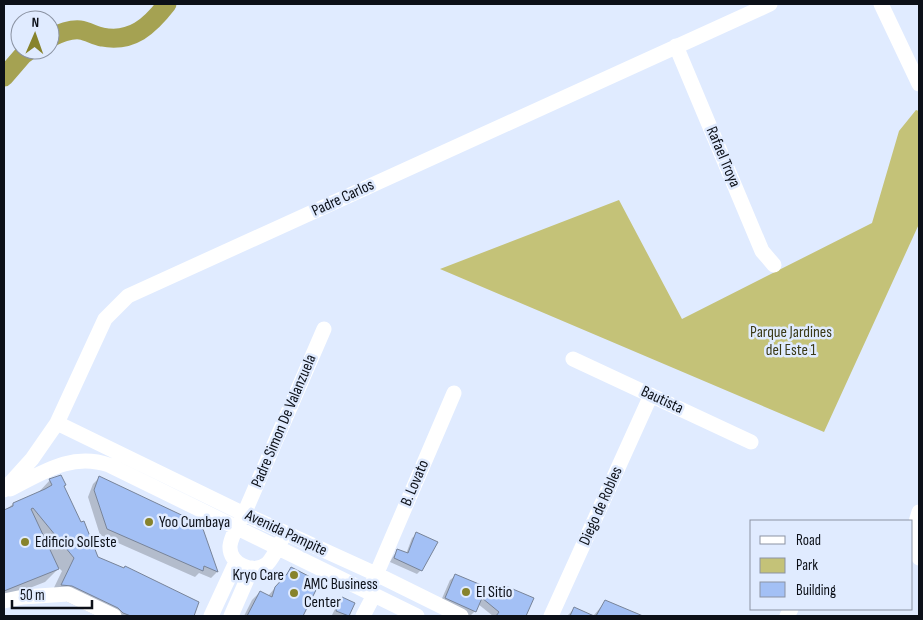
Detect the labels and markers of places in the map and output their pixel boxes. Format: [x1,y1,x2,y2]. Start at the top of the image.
place label: Yoo Cumbaya [159,513,230,532]
marker: Yoo Cumbaya [143,516,155,528]
place label: Edificio SolEste [35,533,117,552]
marker: Edificio SolEste [19,536,31,548]
place label: Kryo Care [232,566,284,585]
marker: Kryo Care [288,569,300,581]
place label: AMC Business Center [303,575,378,612]
place label: El Sitio [476,583,512,602]
marker: El Sitio [460,586,472,598]
marker: AMC Business Center [288,587,300,599]

